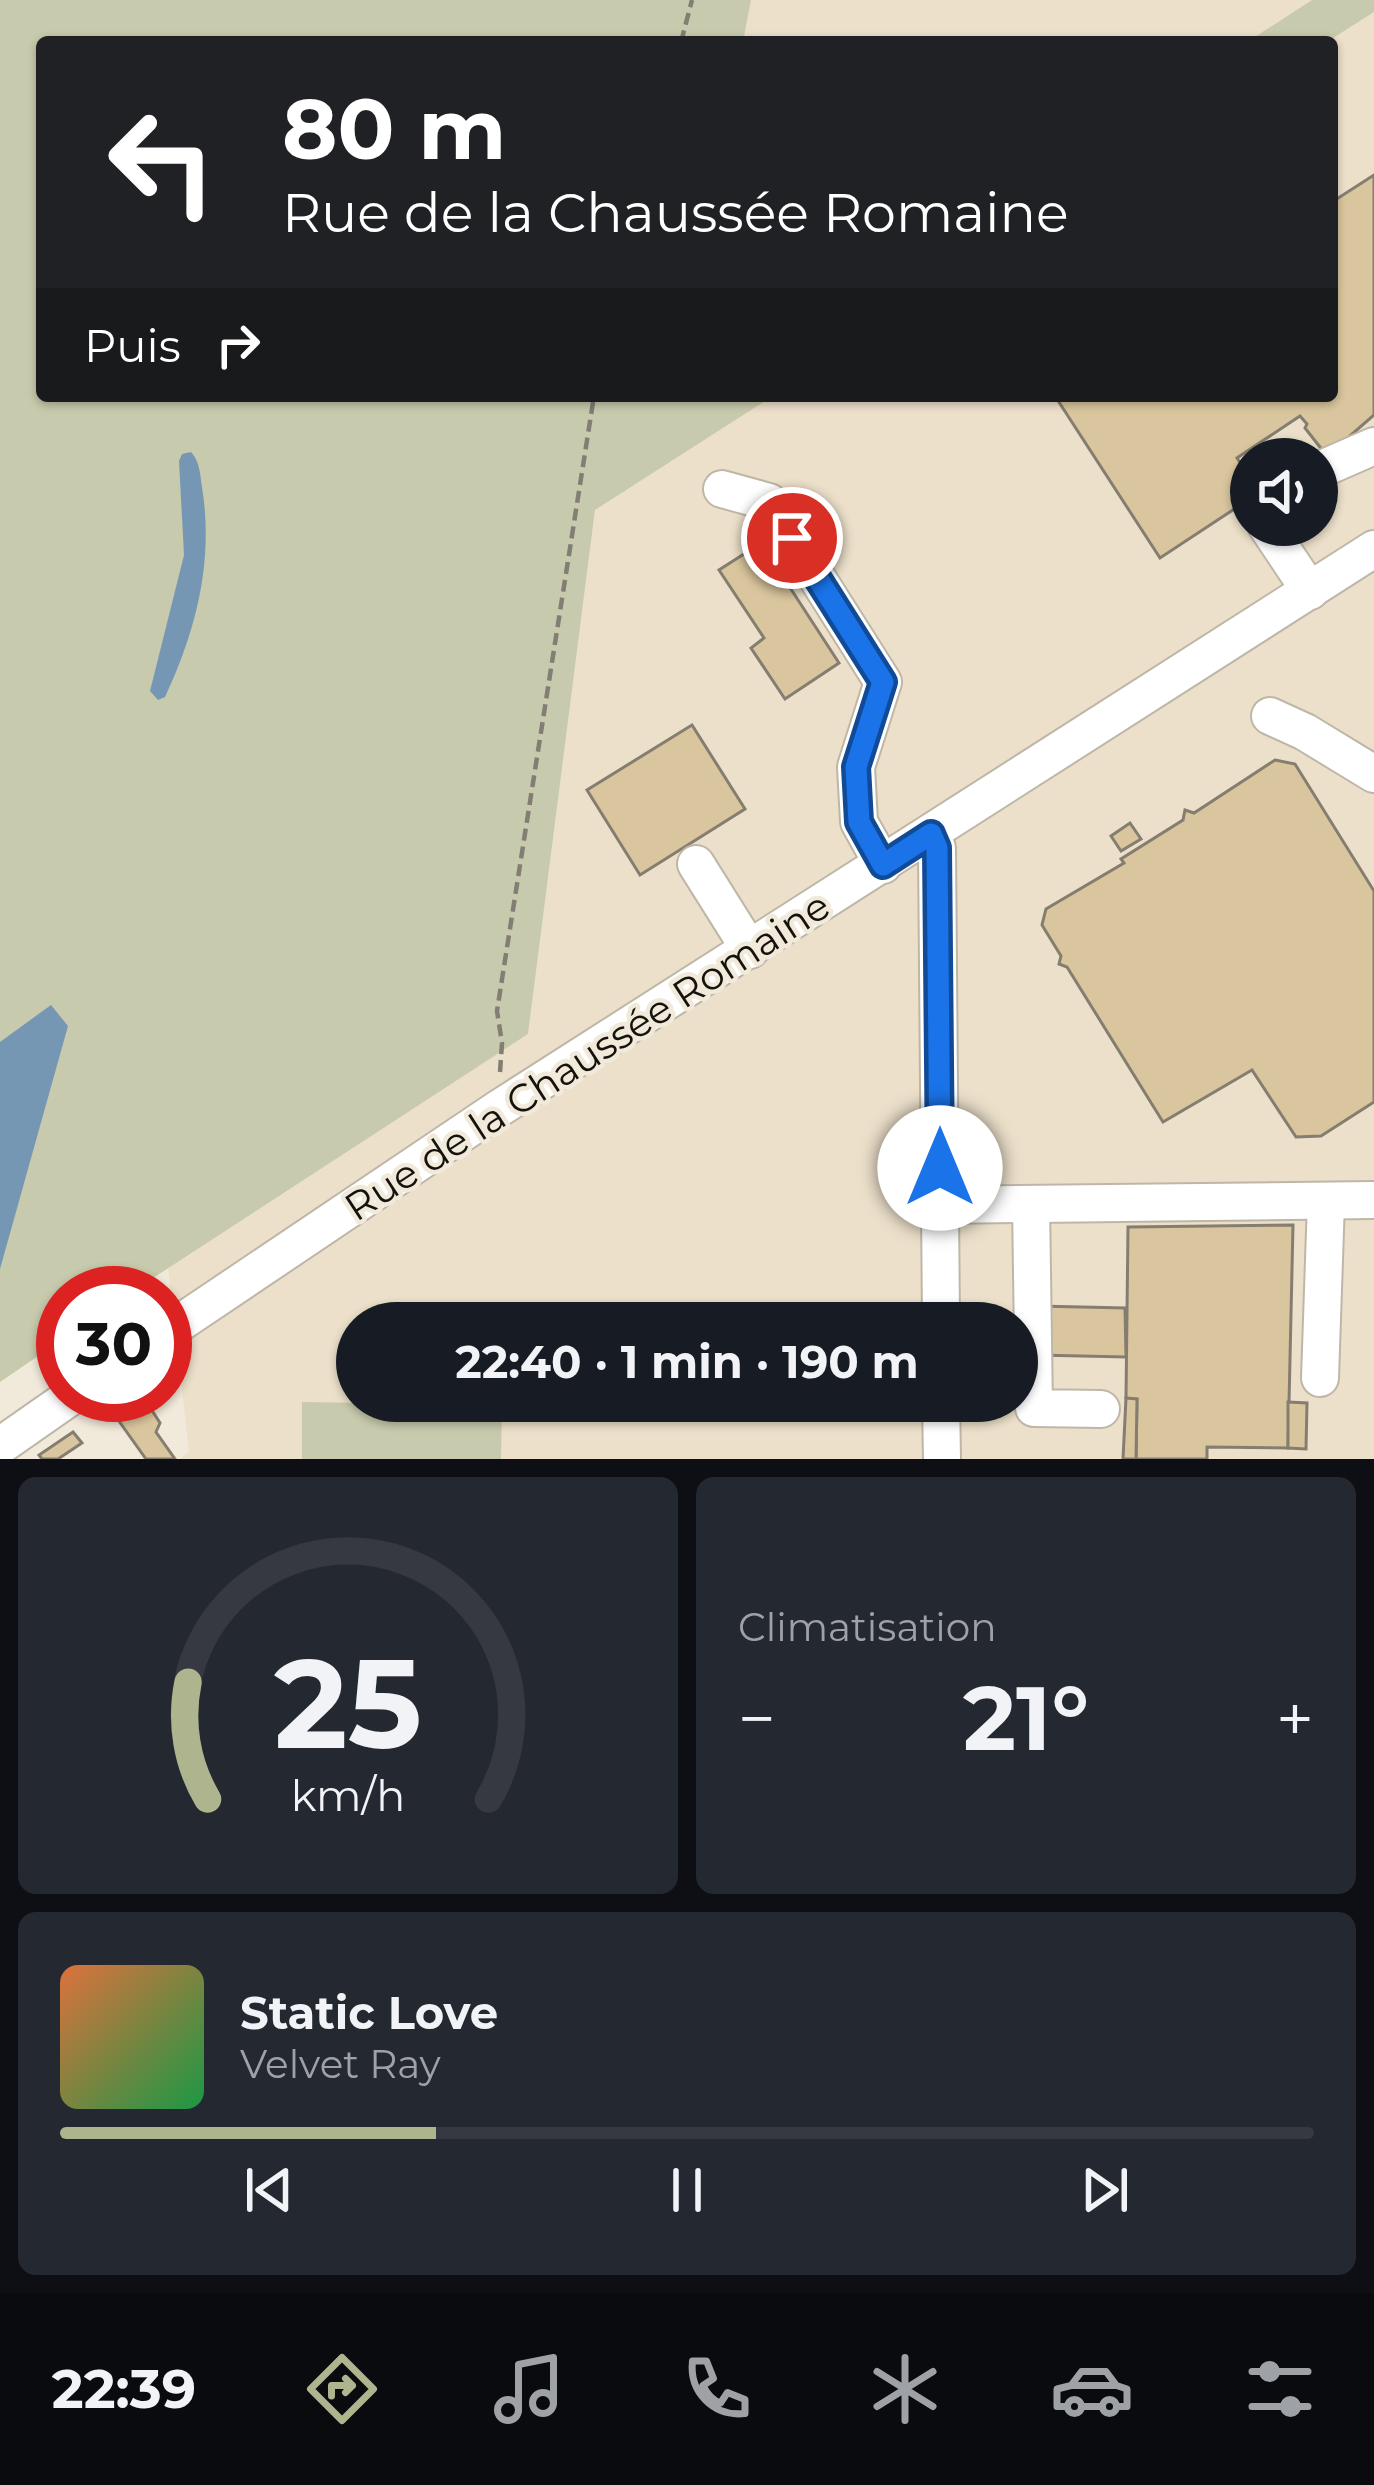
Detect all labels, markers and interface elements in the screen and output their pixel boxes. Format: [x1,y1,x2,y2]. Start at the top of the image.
text: 80 m [282,78,506,180]
icon: left [84,84,240,240]
text: Rue de la Chaussée Romaine [282,180,1069,246]
icon: right [205,312,271,378]
text: Puis [84,318,181,373]
map controls [1230,438,1338,546]
button: sound [1230,438,1338,546]
pin [741,487,843,589]
icon: arrive [759,505,825,571]
street label: Rue de la Chaussée Romaine [336,881,838,1231]
position arrow [877,1105,1003,1231]
speed limit sign: 30 [36,1266,192,1422]
text: 22:40 · 1 min · 190 m [455,1334,919,1389]
text: Climatisation [738,1603,997,1651]
text: 25 [274,1627,422,1779]
text: 21° [963,1663,1089,1773]
text: − [738,1678,776,1759]
text: + [1276,1678,1314,1759]
text: km/h [291,1768,405,1821]
text: Static Love [240,1985,498,2040]
text: Velvet Ray [240,2040,441,2088]
icon: previous [236,2157,302,2223]
icon: pause [654,2157,720,2223]
icon: next [1072,2157,1138,2223]
icon: directions [300,2347,384,2431]
icon: music [487,2347,571,2431]
icon: phone [675,2347,759,2431]
icon: climate [863,2347,947,2431]
icon: car [1050,2347,1134,2431]
icon: filters [1238,2347,1322,2431]
text: 22:39 [52,2356,196,2422]

